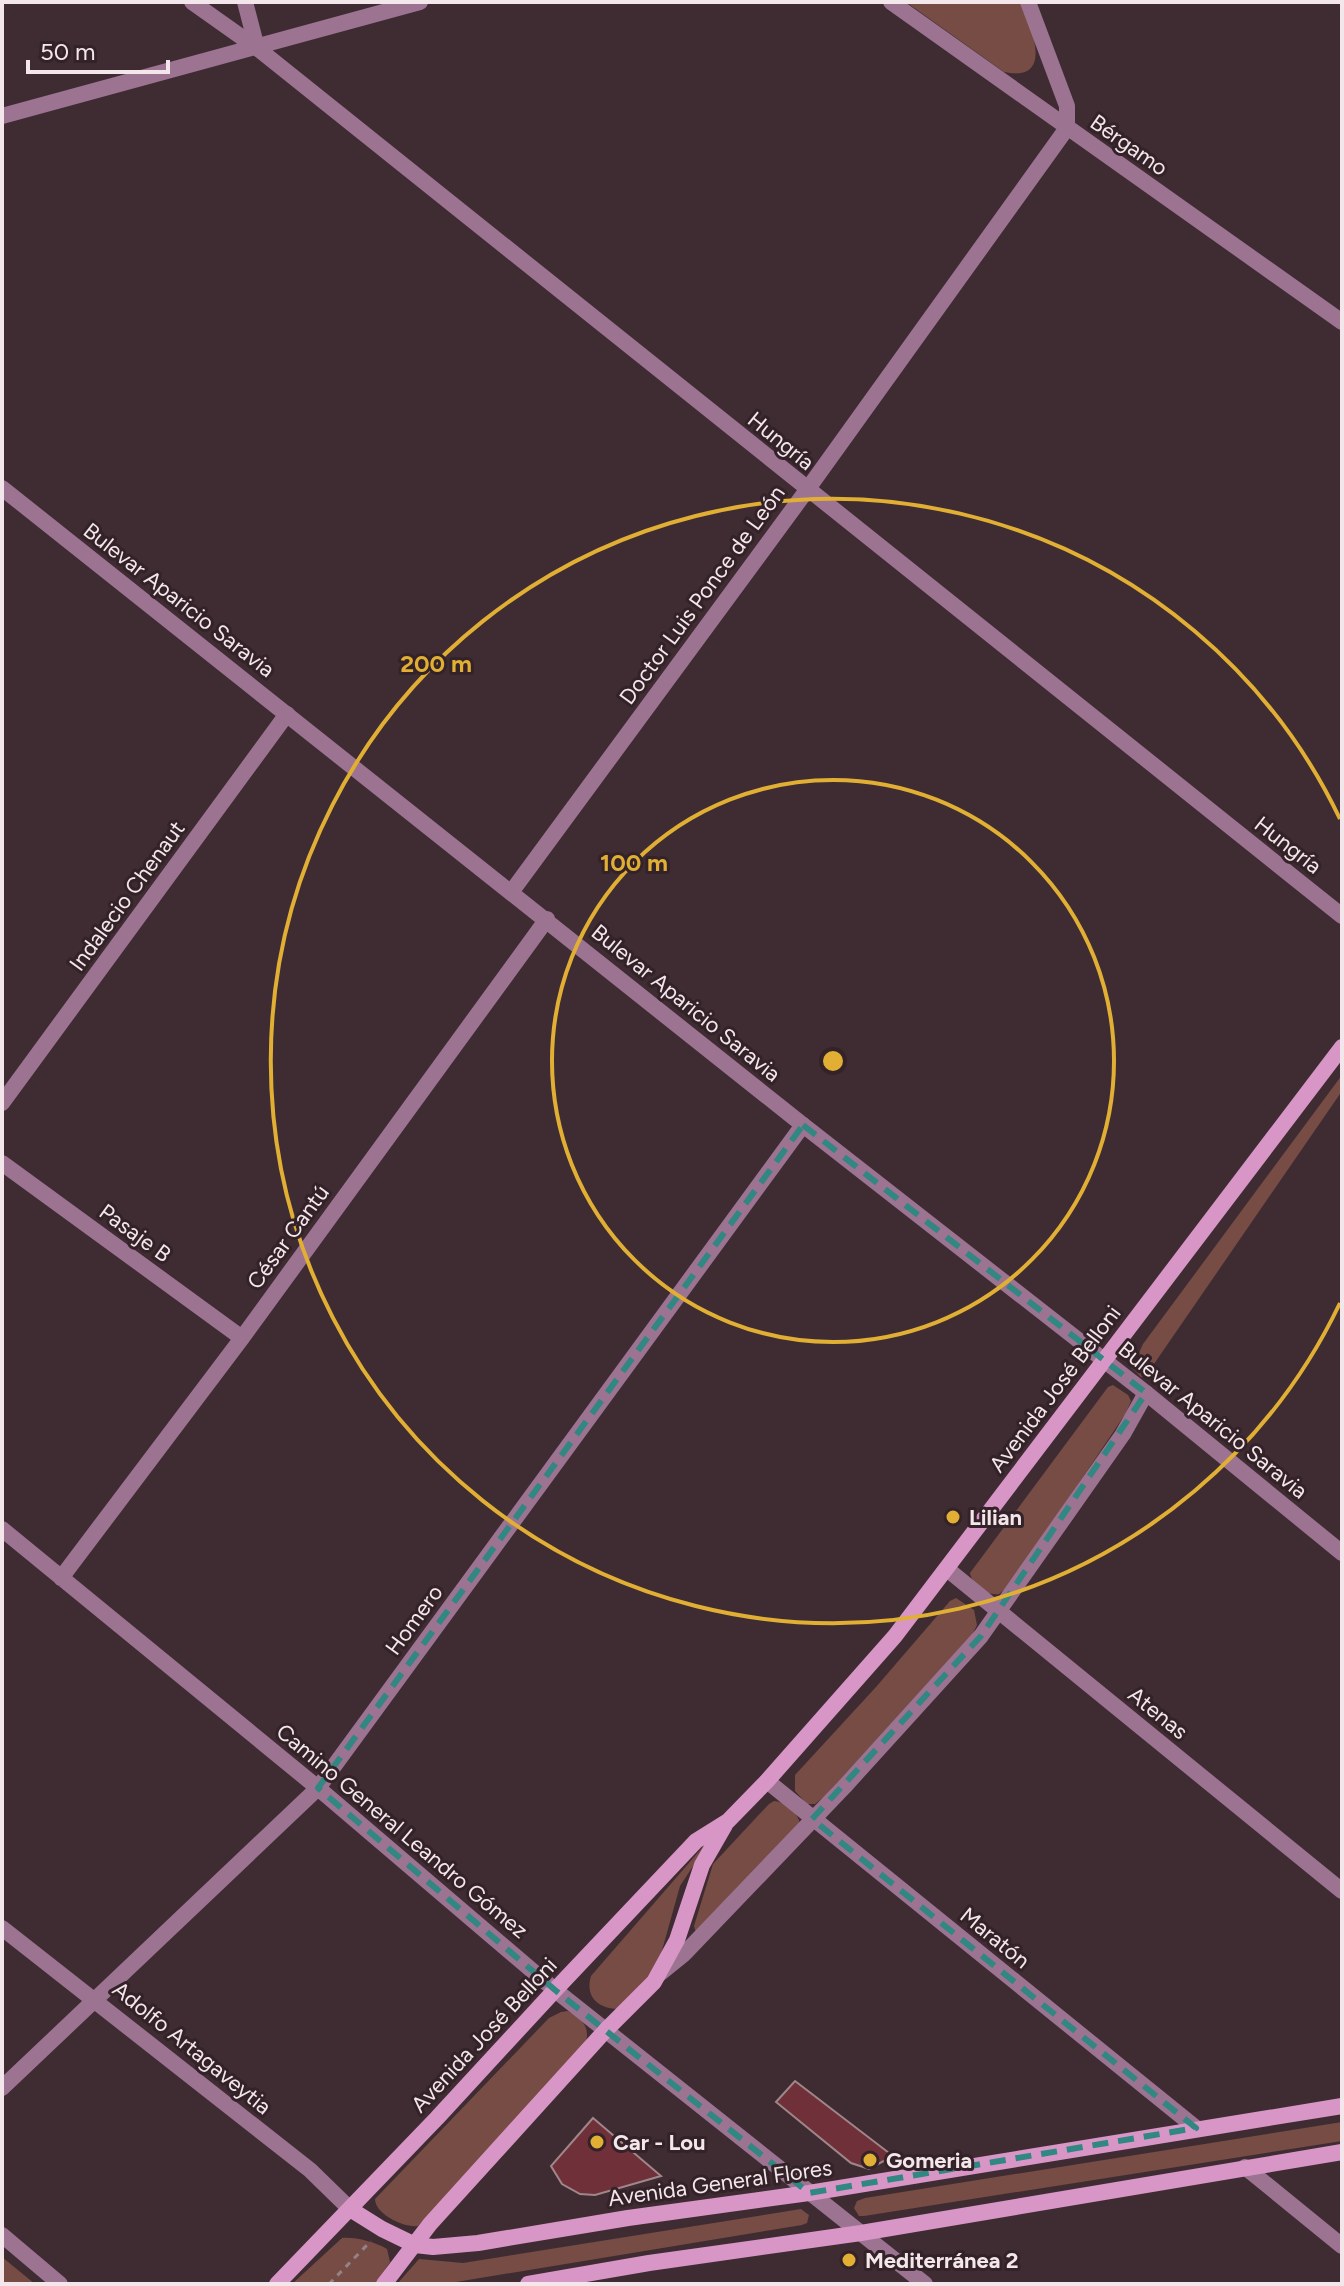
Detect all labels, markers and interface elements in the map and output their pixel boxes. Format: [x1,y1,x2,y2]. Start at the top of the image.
scale bar [28,24,168,74]
text: 50 m [40,37,96,66]
street label: Bérgamo [1085,109,1173,181]
street label: Hungría [742,406,820,476]
street label: Doctor Luis Ponce de León [614,480,790,710]
street label: Bulevar Aparicio Saravia [78,517,280,683]
text: 200 m [400,649,472,678]
street label: Hungría [1249,810,1327,880]
street label: Indalecio Chenaut [64,816,190,976]
text: 100 m [600,848,668,877]
street label: Bulevar Aparicio Saravia [586,918,786,1088]
centre of rings [819,1047,847,1075]
street label: César Cantú [241,1180,335,1294]
street label: Pasaje B [94,1198,176,1268]
street label: Avenida José Belloni [983,1300,1127,1478]
street label: Bulevar Aparicio Saravia [1113,1335,1313,1505]
place label: Lilian [969,1504,1022,1531]
marker: Lilian [944,1508,962,1526]
street label: Homero [380,1580,448,1660]
street label: Atenas [1123,1681,1193,1745]
street label: Camino General Leandro Gómez [271,1718,533,1944]
street label: Maratón [955,1902,1035,1974]
street label: Avenida José Belloni [405,1952,563,2118]
street label: Adolfo Artagaveytia [107,1976,277,2120]
place label: Car - Lou [613,2129,706,2156]
marker: Car - Lou [588,2133,606,2151]
place label: Gomeria [886,2147,972,2174]
marker: Gomeria [861,2151,879,2169]
street label: Avenida General Flores [606,2154,834,2212]
place label: Mediterránea 2 [865,2247,1018,2274]
marker: Mediterránea 2 [840,2251,858,2269]

